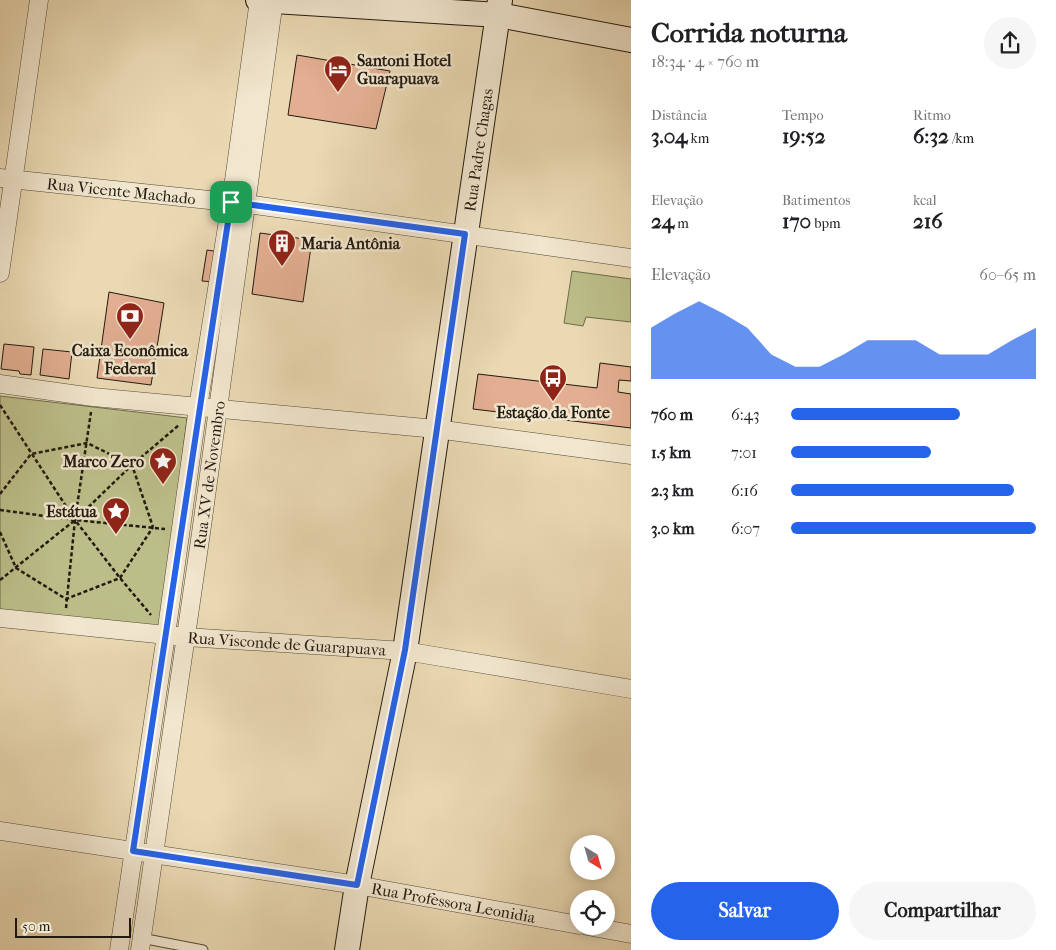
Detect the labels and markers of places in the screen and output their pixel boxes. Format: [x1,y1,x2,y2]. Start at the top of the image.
place label: Santoni Hotel Guarapuava [357,51,452,89]
hotel icon: Santoni Hotel Guarapuava [323,54,353,93]
pin [210,181,252,223]
building icon: Maria Antônia [267,228,297,267]
place label: Maria Antônia [300,234,401,253]
bank icon: Caixa Econômica Federal [115,301,145,340]
place label: Caixa Econômica Federal [72,341,189,378]
bus stop icon: Estação da Fonte [538,363,568,402]
place label: Estação da Fonte [496,403,610,423]
place icon: Marco Zero [148,446,178,485]
place label: Marco Zero [62,452,144,471]
place icon: Estátua [101,496,131,535]
place label: Estátua [46,502,98,521]

